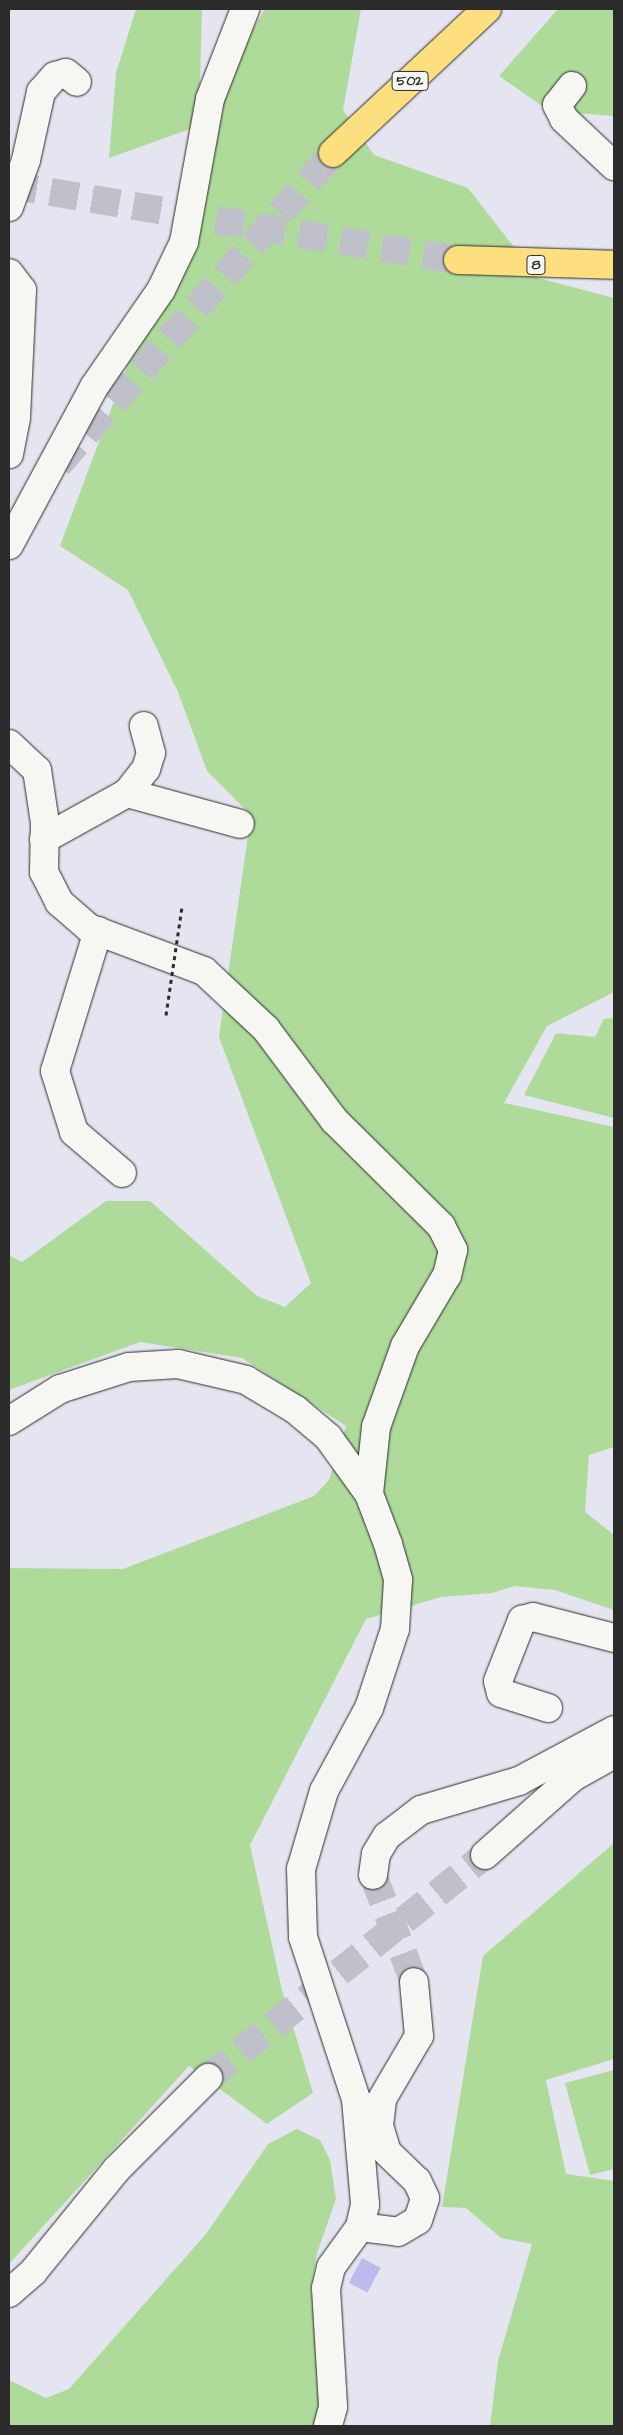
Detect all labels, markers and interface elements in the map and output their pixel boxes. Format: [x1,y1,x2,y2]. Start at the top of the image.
road number: 502 [391,70,429,92]
road number: 8 [526,254,546,276]

